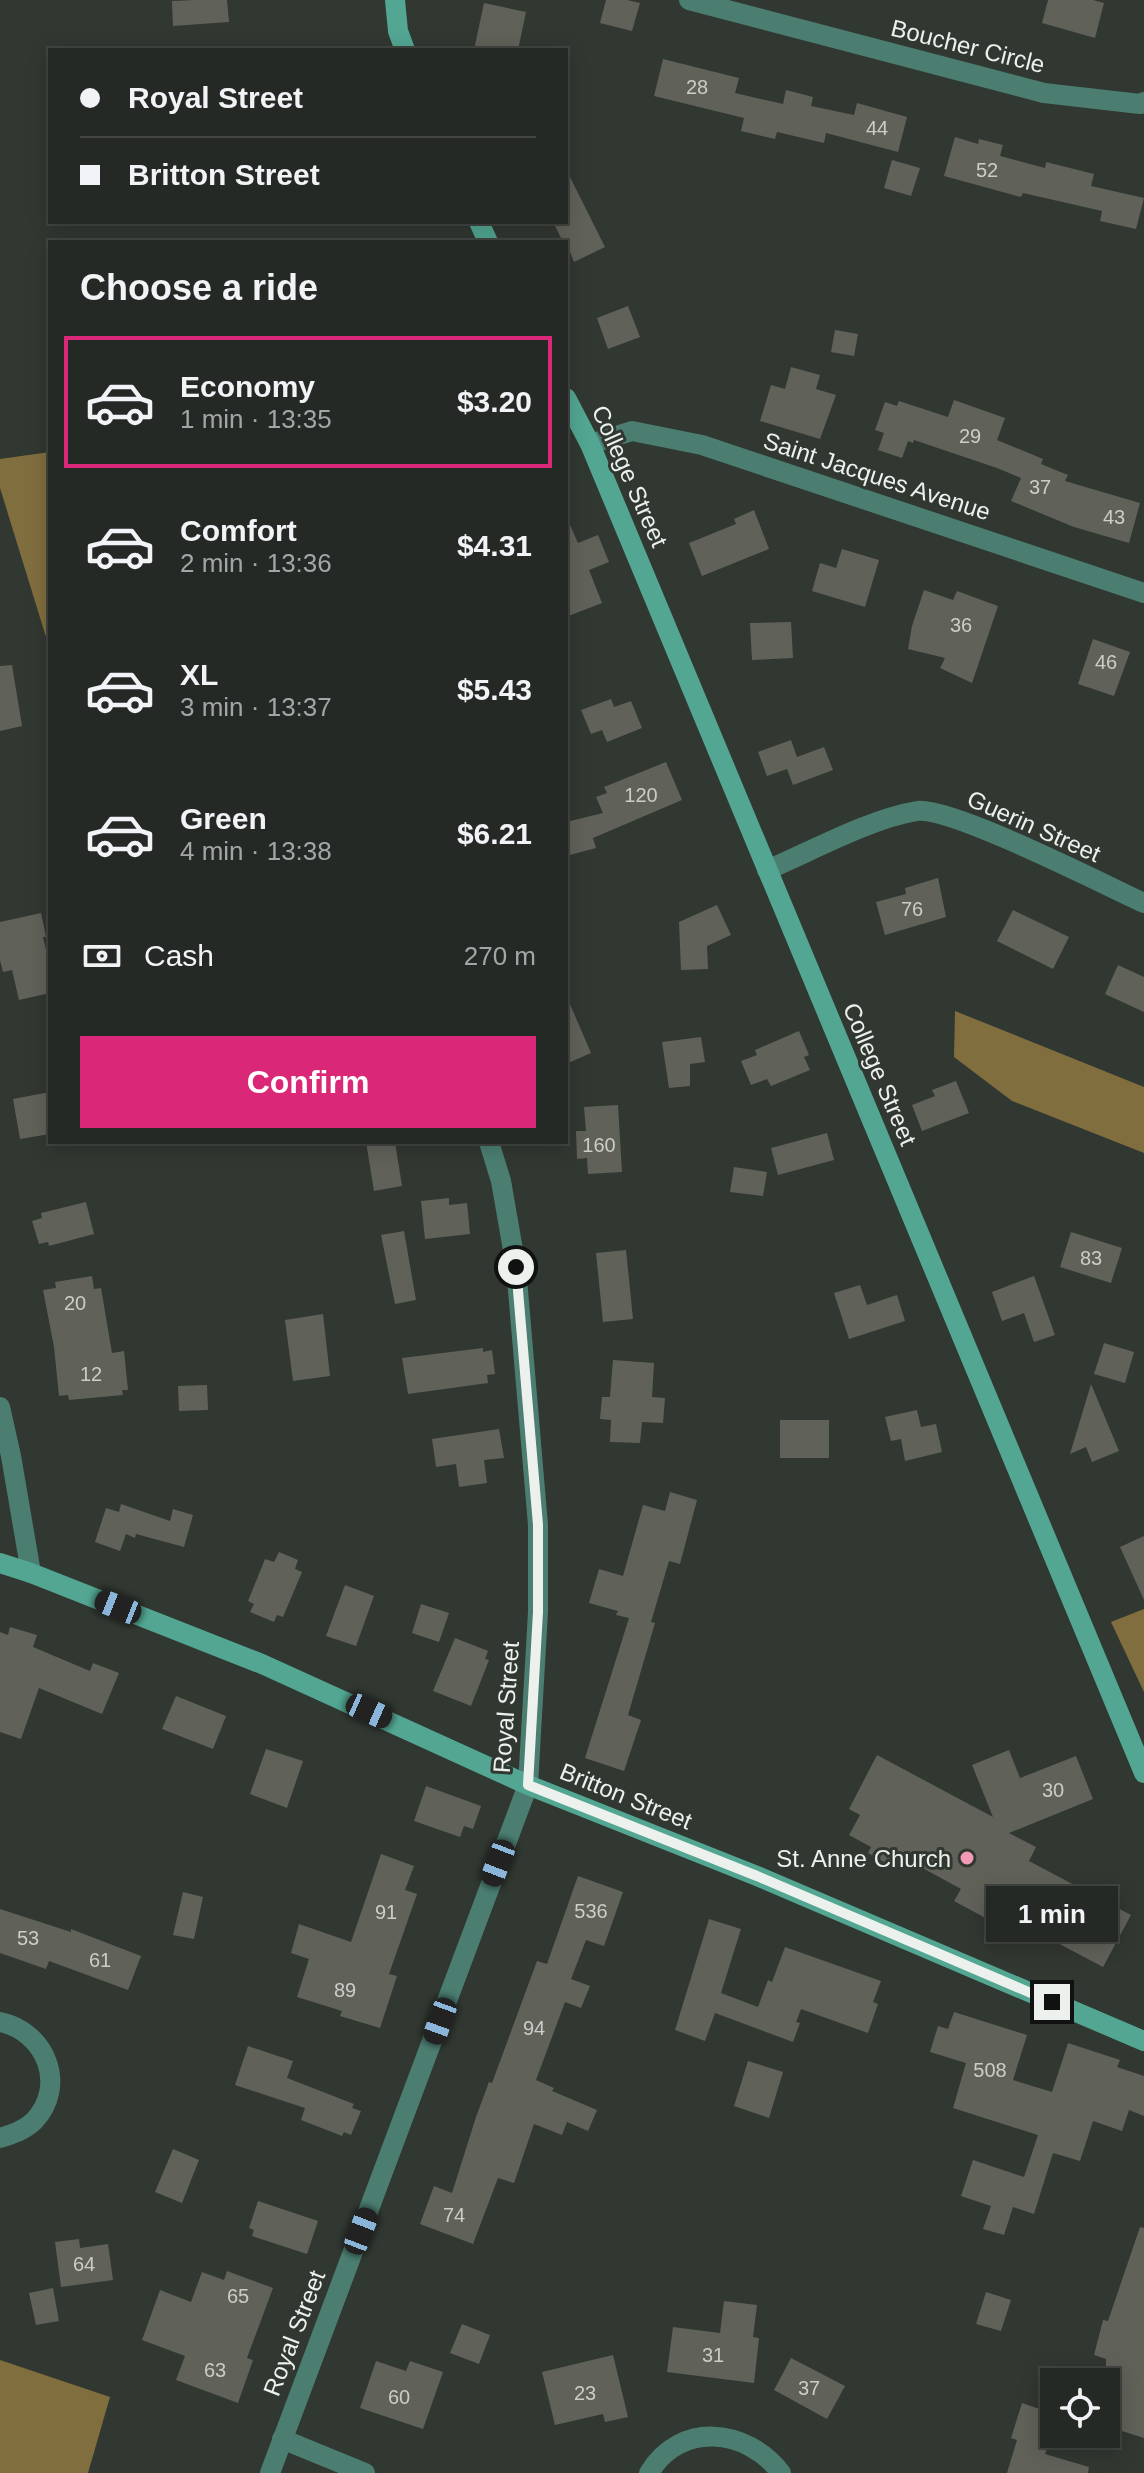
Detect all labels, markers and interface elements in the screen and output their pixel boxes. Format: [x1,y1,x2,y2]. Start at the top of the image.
street label: Boucher Circle [888,14,1048,78]
house number: 28 [686,76,708,98]
text: Royal Street [128,81,303,114]
house number: 44 [866,117,888,139]
text: Britton Street [128,158,320,191]
house number: 52 [976,159,998,181]
text: Choose a ride [80,267,318,308]
icon: car [84,366,156,438]
text: Economy [180,370,315,403]
text: $3.20 [457,385,532,418]
street label: College Street [587,401,673,551]
text: 1 min · 13:35 [180,404,332,434]
house number: 29 [959,425,981,447]
street label: Saint Jacques Avenue [760,427,994,525]
house number: 37 [1029,476,1051,498]
house number: 43 [1103,506,1125,528]
icon: car [84,510,156,582]
text: Comfort [180,514,297,547]
text: $4.31 [457,529,532,562]
text: 2 min · 13:36 [180,548,332,578]
house number: 36 [950,614,972,636]
house number: 46 [1095,651,1117,673]
icon: car [84,654,156,726]
text: XL [180,658,218,691]
text: $5.43 [457,673,532,706]
text: 3 min · 13:37 [180,692,332,722]
house number: 120 [624,784,658,806]
street label: Guerin Street [963,785,1105,867]
icon: car [84,798,156,870]
text: Green [180,802,267,835]
text: $6.21 [457,817,532,850]
text: 4 min · 13:38 [180,836,332,866]
house number: 76 [901,898,923,920]
icon: cash [80,934,124,978]
text: Cash [144,939,214,972]
text: 270 m [464,941,536,971]
street label: College Street [838,999,922,1150]
button: Confirm [80,1036,536,1128]
house number: 160 [582,1134,616,1156]
house number: 83 [1080,1247,1102,1269]
route start [498,1249,534,1285]
house number: 20 [64,1292,86,1314]
house number: 12 [80,1363,102,1385]
car [91,1587,145,1627]
street label: Royal Street [488,1640,524,1774]
car [342,1690,396,1732]
street label: Britton Street [556,1757,696,1835]
house number: 30 [1042,1779,1064,1801]
car [478,1836,518,1890]
place label: St. Anne Church [776,1845,951,1872]
marker: St. Anne Church [958,1849,976,1867]
callout: 1 min [986,1886,1118,1942]
text: 1 min [1018,1899,1086,1929]
house number: 536 [574,1900,608,1922]
house number: 91 [375,1901,397,1923]
house number: 53 [17,1927,39,1949]
house number: 61 [89,1949,111,1971]
house number: 89 [334,1979,356,2001]
route end [1034,1984,1070,2020]
car [421,1994,459,2048]
house number: 94 [523,2017,545,2039]
house number: 508 [973,2059,1007,2081]
car [341,2204,381,2258]
house number: 74 [443,2204,465,2226]
house number: 64 [73,2253,95,2275]
street label: Royal Street [258,2266,330,2399]
house number: 65 [227,2285,249,2307]
house number: 31 [702,2344,724,2366]
house number: 63 [204,2359,226,2381]
map controls [1040,2368,1120,2448]
button: locate [1040,2368,1120,2448]
house number: 37 [798,2377,820,2399]
house number: 23 [574,2382,596,2404]
house number: 60 [388,2386,410,2408]

